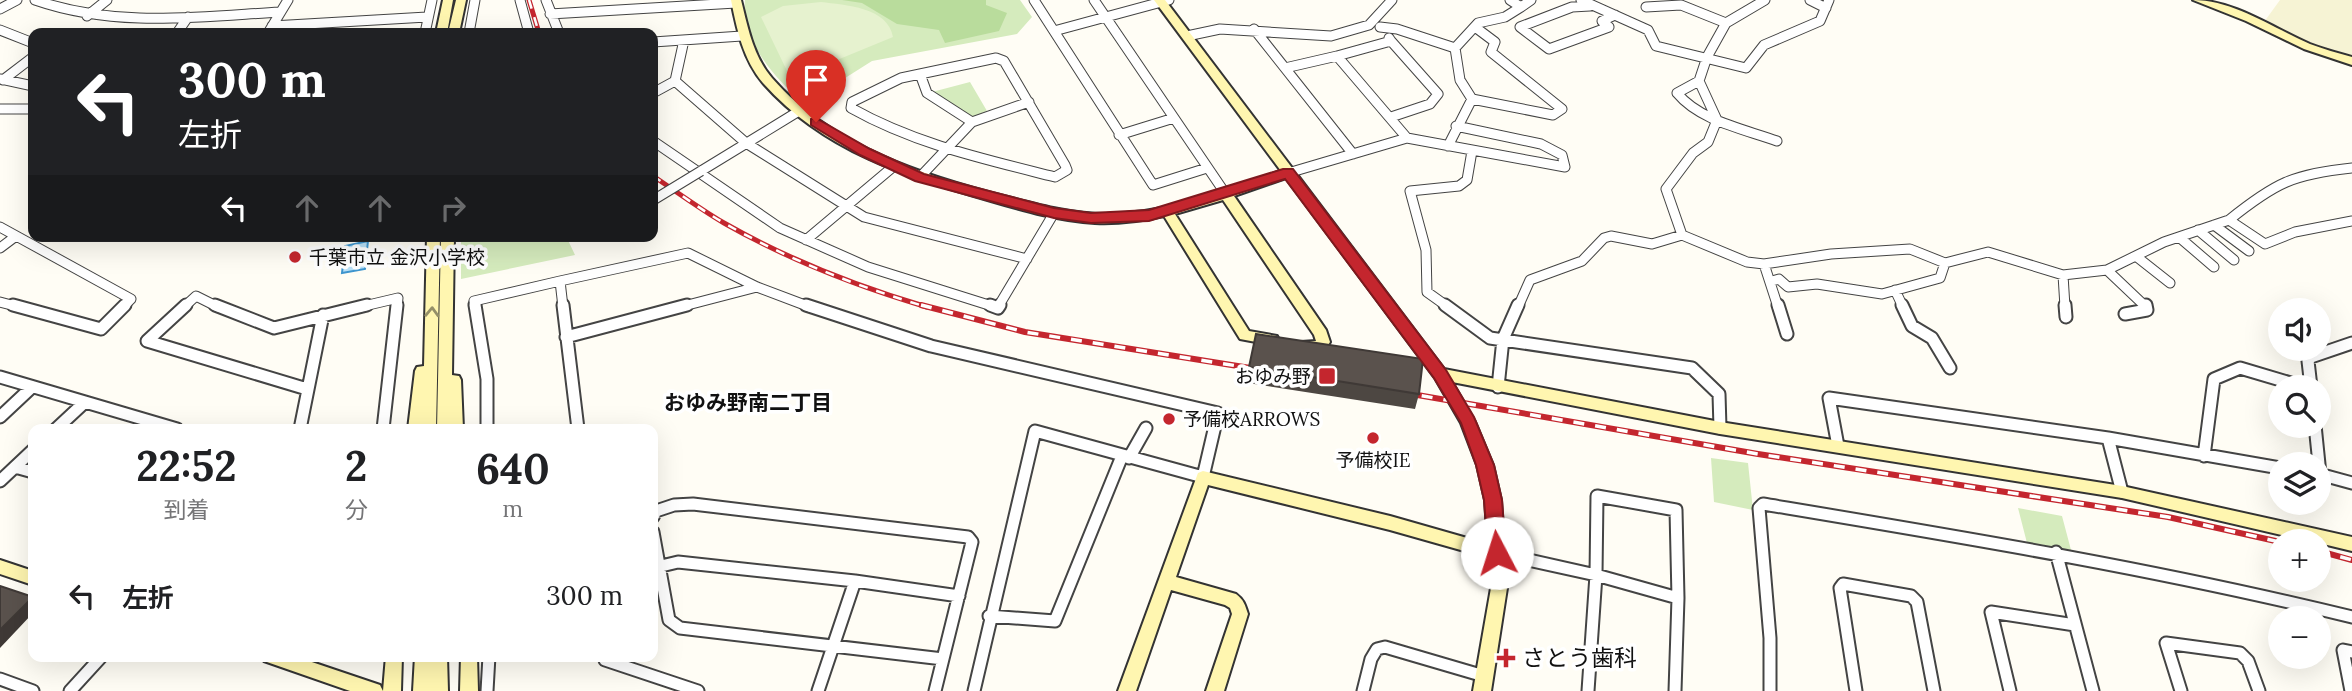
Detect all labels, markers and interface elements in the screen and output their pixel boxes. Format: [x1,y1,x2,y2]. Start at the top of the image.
text: 300 m [178,48,326,110]
pin [786,50,846,122]
icon: left [63,56,154,147]
icon: arrive [797,61,835,99]
text: 左折 [178,114,242,155]
icon: left [215,189,253,227]
icon: ahead [288,189,326,227]
icon: ahead [361,189,399,227]
icon: right [434,189,472,227]
place label: 千葉市立 金沢小学校 [309,245,485,269]
marker: 千葉市立 金沢小学校 [287,249,303,265]
map controls [2268,298,2331,669]
button: sound [2268,298,2331,361]
one-way arrow [424,306,439,317]
place label: おゆみ野 [1235,364,1311,388]
marker: おゆみ野 [1317,366,1337,386]
button: search [2268,375,2331,438]
district label: おゆみ野南二丁目 [664,389,832,416]
place label: 予備校ARROWS [1183,407,1320,431]
marker: 予備校ARROWS [1161,411,1177,427]
marker: 予備校IE [1365,430,1381,446]
text: 22:52 [136,439,237,493]
text: 2 [345,439,367,493]
text: 640 [476,442,550,496]
place label: 予備校IE [1335,448,1411,472]
button: layers [2268,452,2331,515]
text: m [503,494,523,523]
text: 到着 [163,495,209,524]
text: 分 [345,495,368,524]
position arrow [1460,516,1534,590]
button: + [2268,529,2331,592]
icon: left [63,577,101,615]
text: 300 m [546,579,623,612]
text: 左折 [122,581,174,614]
button: − [2268,606,2331,669]
place label: さとう歯科 [1522,643,1637,672]
marker: さとう歯科 [1496,648,1516,668]

